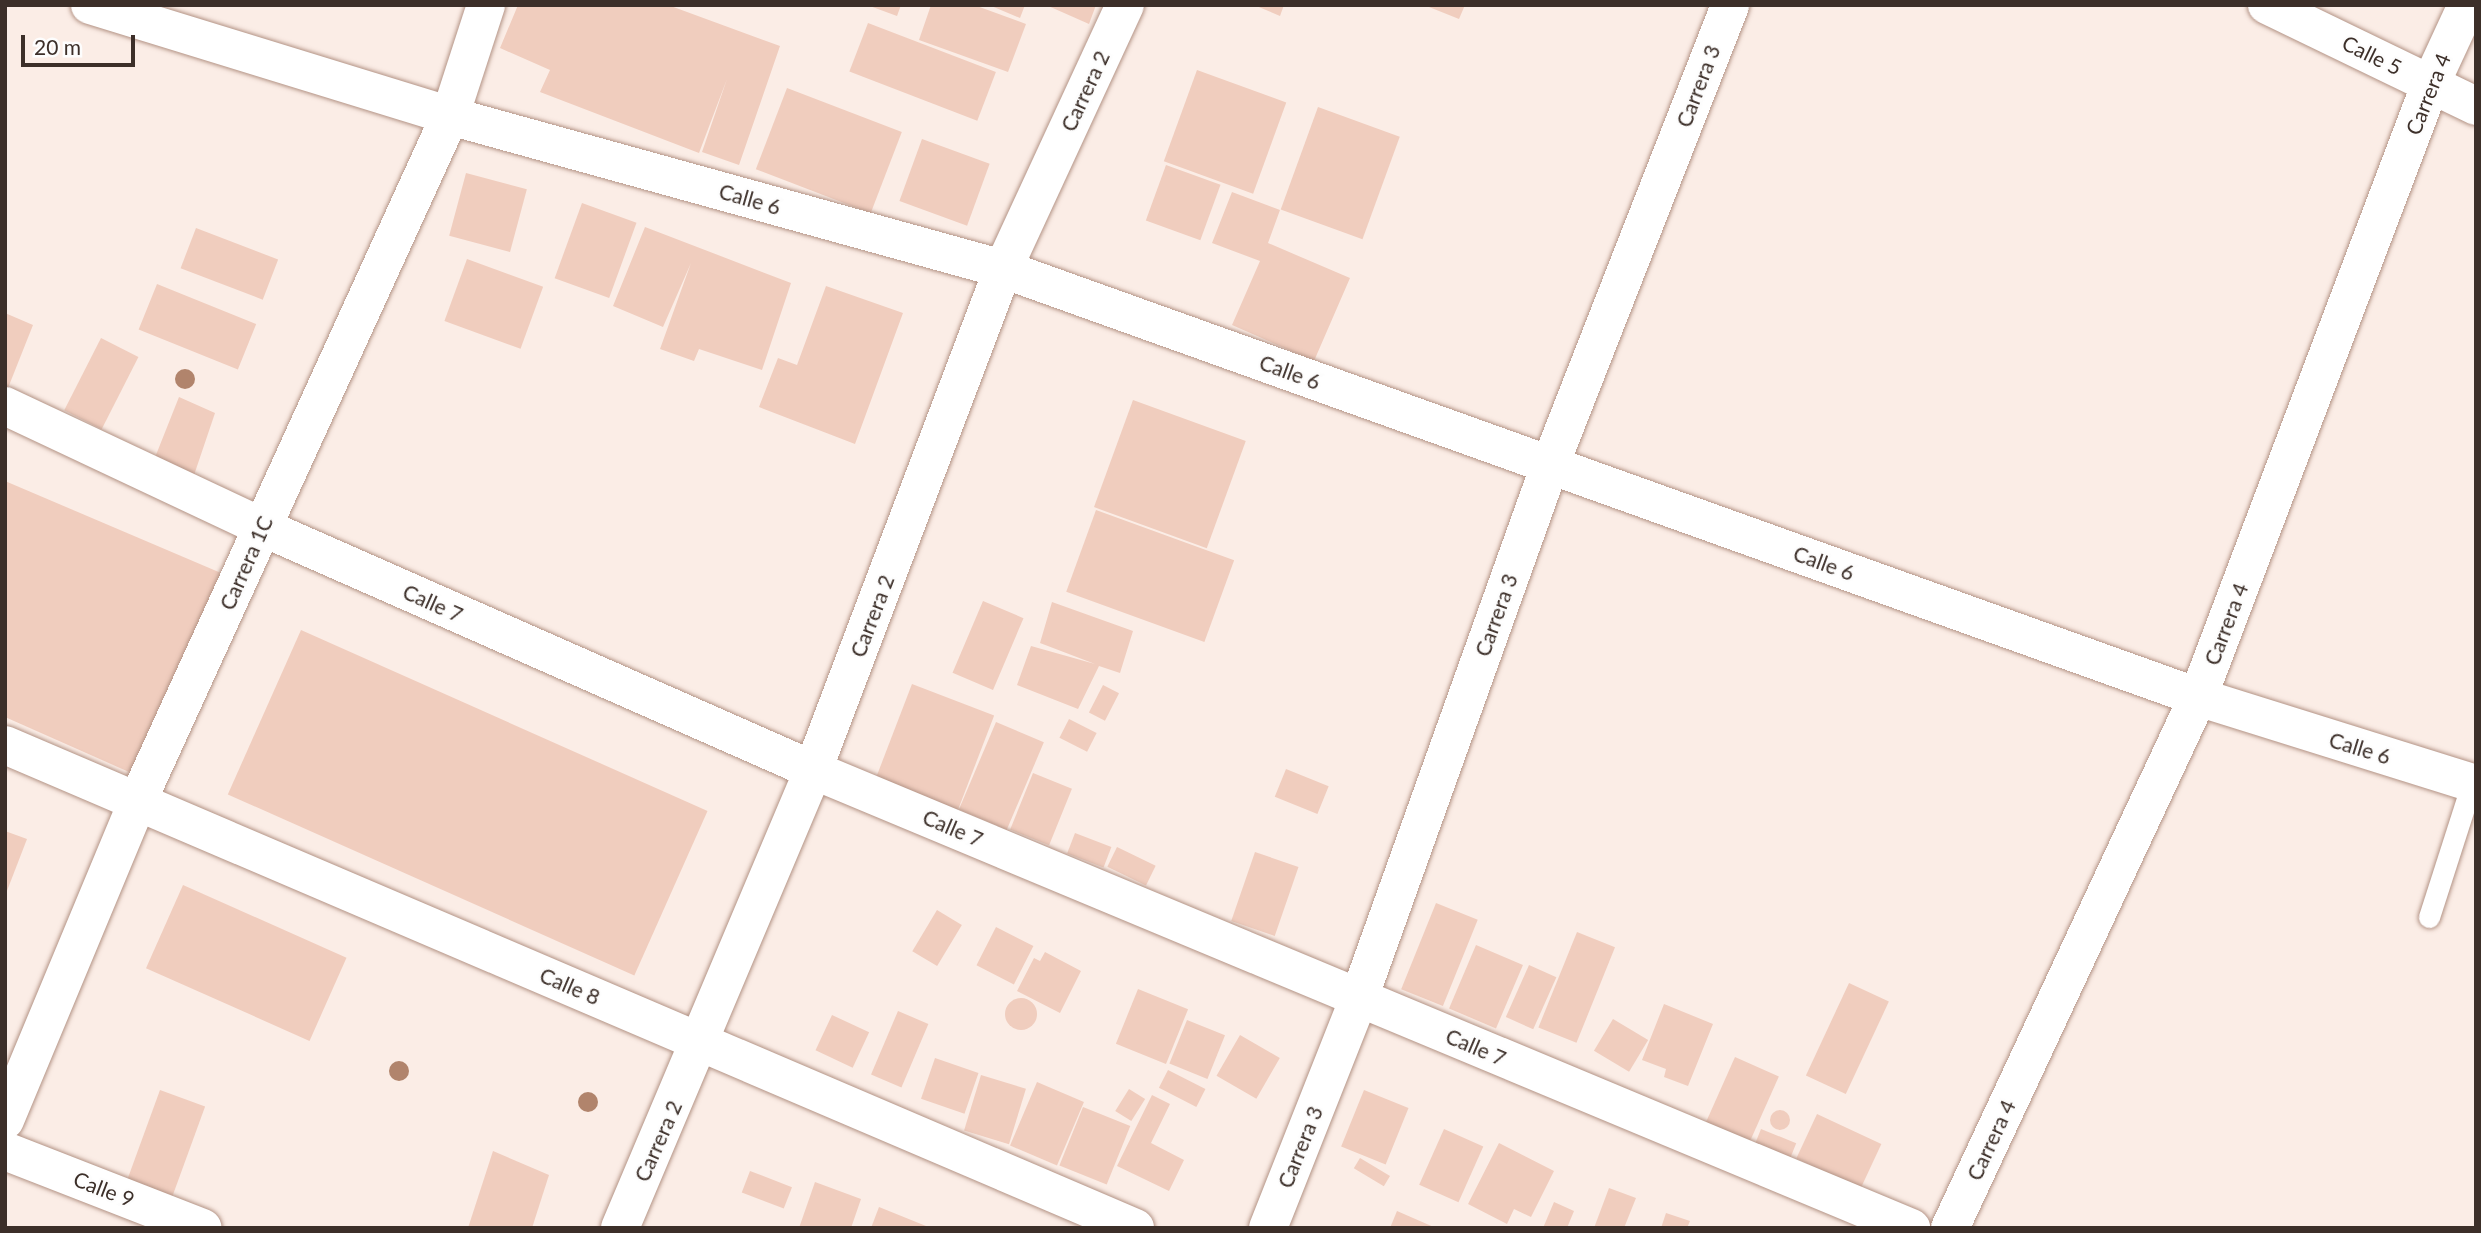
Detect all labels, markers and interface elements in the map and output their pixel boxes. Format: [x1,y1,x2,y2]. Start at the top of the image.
scale bar [24,21,138,65]
street label: Calle 5 [2338,30,2406,80]
text: 20 m [34,34,81,59]
street label: Carrera 3 [1671,41,1725,131]
street label: Carrera 2 [1055,47,1115,135]
street label: Carrera 4 [2400,49,2456,139]
street label: Calle 6 [716,178,784,220]
street label: Calle 6 [1256,349,1324,395]
street label: Carrera 1C [214,512,278,614]
street label: Calle 6 [1790,540,1858,586]
street label: Carrera 3 [1469,570,1523,660]
street label: Carrera 2 [845,571,899,661]
street label: Calle 7 [399,579,467,627]
street label: Carrera 4 [2199,579,2253,669]
street label: Calle 6 [2326,727,2394,769]
street label: Calle 7 [919,804,987,852]
street label: Calle 8 [536,962,604,1010]
street label: Calle 7 [1442,1023,1510,1071]
street label: Carrera 4 [1961,1096,2021,1184]
street label: Carrera 2 [629,1097,687,1185]
street label: Carrera 3 [1272,1102,1328,1192]
street label: Calle 9 [70,1166,138,1212]

